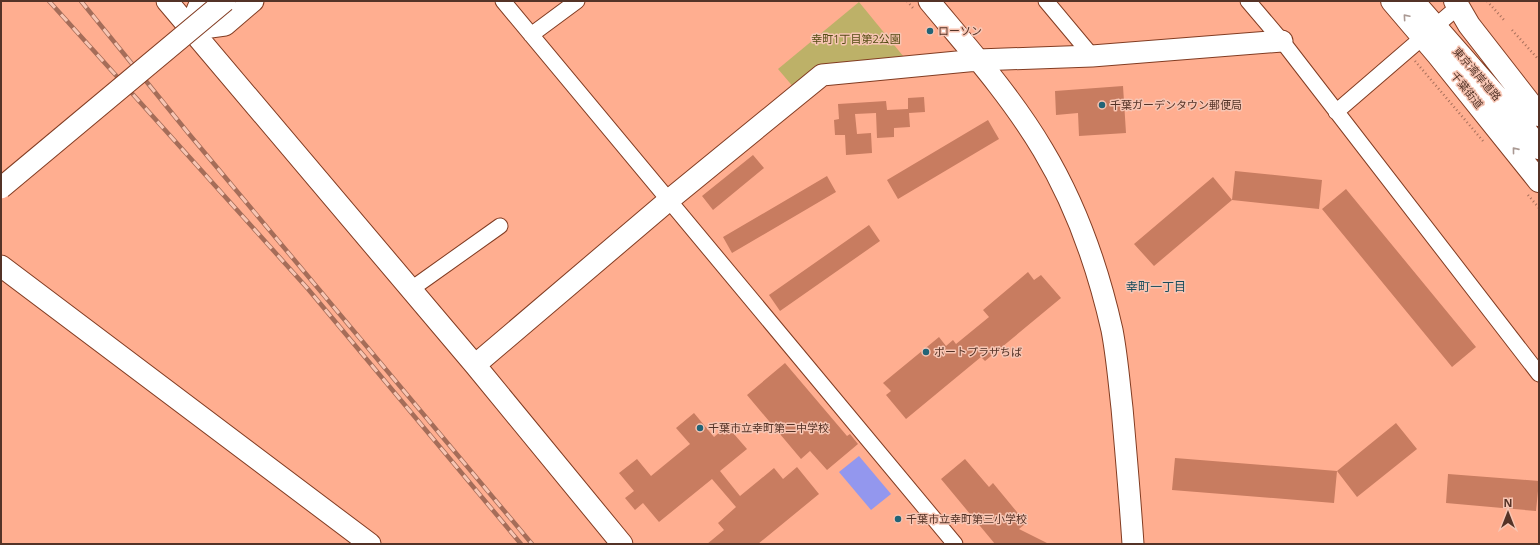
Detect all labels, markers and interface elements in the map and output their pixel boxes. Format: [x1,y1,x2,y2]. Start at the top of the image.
one-way arrow [1403,14,1411,22]
place label: ローソン [938,23,982,38]
marker: ローソン [925,26,935,36]
park label: 幸町1丁目第2公園 [811,31,901,46]
street label: 東京湾岸道路 [1450,44,1505,103]
street label: 千葉街道 [1448,68,1487,112]
place label: 千葉ガーデンタウン郵便局 [1110,97,1242,112]
marker: 千葉ガーデンタウン郵便局 [1097,100,1107,110]
one-way arrow [1513,147,1520,154]
district label: 幸町一丁目 [1126,278,1186,295]
place label: ポートプラザちば [934,344,1022,359]
marker: ポートプラザちば [921,347,931,357]
place label: 千葉市立幸町第二中学校 [708,420,829,435]
marker: 千葉市立幸町第二中学校 [695,423,705,433]
north arrow [1488,493,1528,533]
text: N [1504,495,1512,510]
place label: 千葉市立幸町第三小学校 [906,511,1027,526]
marker: 千葉市立幸町第三小学校 [893,514,903,524]

